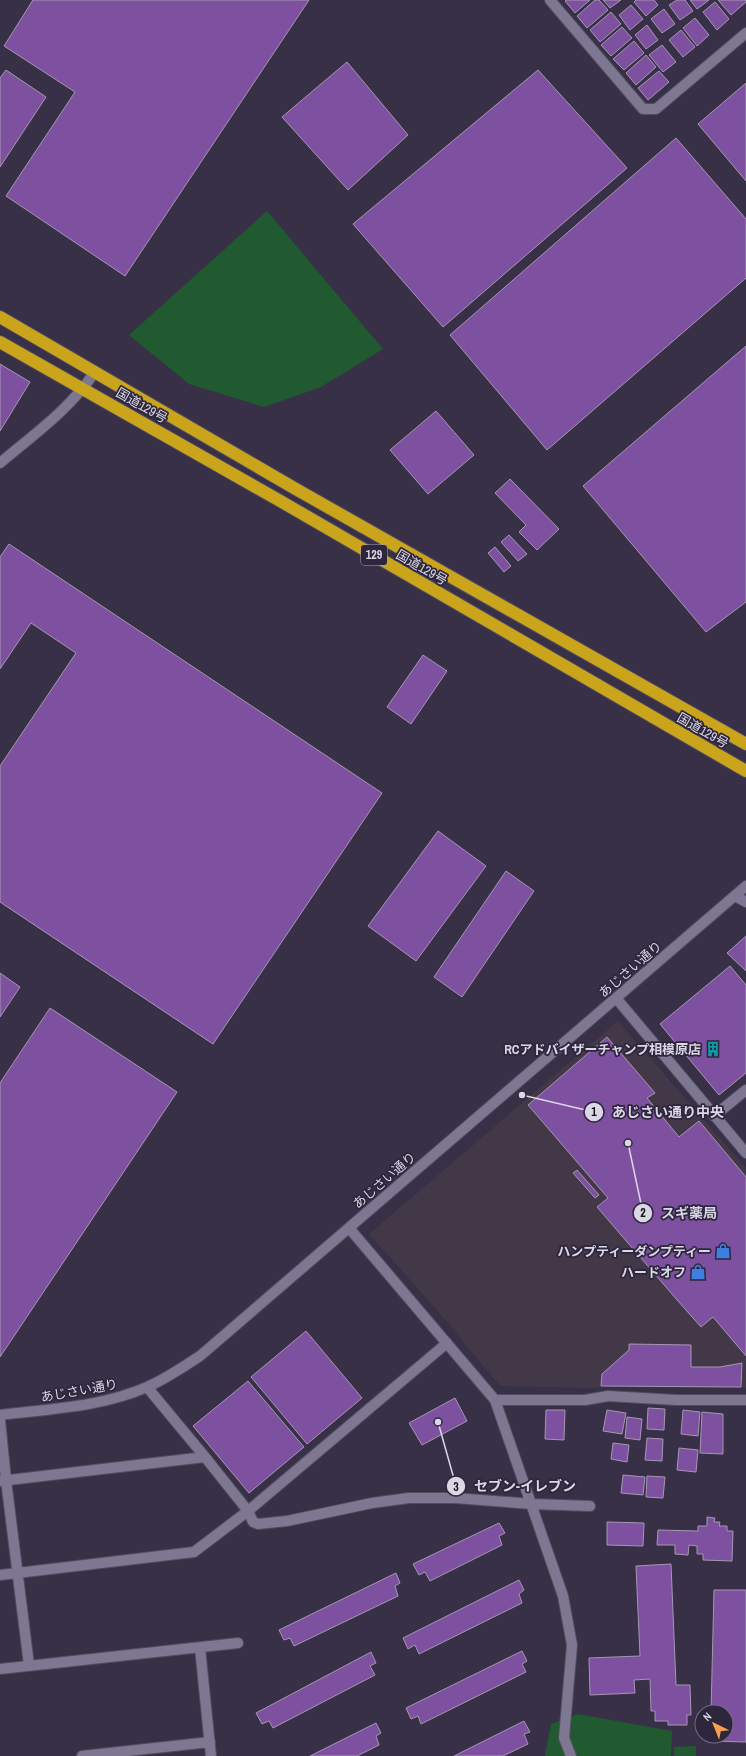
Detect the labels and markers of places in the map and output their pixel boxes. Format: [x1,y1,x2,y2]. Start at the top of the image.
building icon: RCアドバイザーチャンプ相模原店 [704,1040,722,1058]
place label: RCアドバイザーチャンプ相模原店 [504,1041,701,1058]
callout: あじさい通り中央 [584,1099,732,1125]
callout: スギ薬局 [633,1200,725,1226]
shop icon: ハンプティーダンプティー [714,1242,732,1260]
place label: ハンプティーダンプティー [557,1243,711,1260]
shop icon: ハードオフ [689,1263,707,1281]
place label: ハードオフ [621,1264,686,1281]
callout: セブン-イレブン [446,1473,584,1499]

